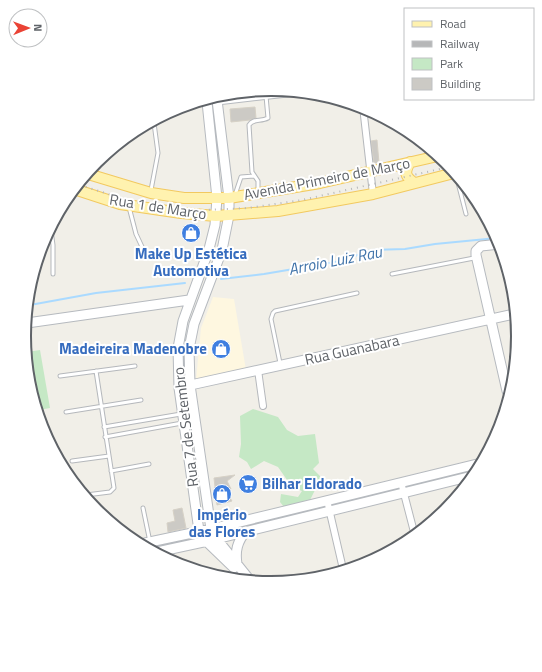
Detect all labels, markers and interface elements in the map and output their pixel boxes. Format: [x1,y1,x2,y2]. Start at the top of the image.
north arrow [8,8,48,48]
legend [404,8,534,100]
text: Road [440,14,466,33]
text: N [30,24,46,32]
text: Railway [440,34,480,53]
text: Park [440,54,463,73]
text: Building [440,74,481,93]
street label: Avenida Primeiro de Março [242,151,412,206]
street label: Rua 1 de Março [108,187,208,226]
shop icon: Make Up Estética Automotiva [180,222,202,244]
water label: Arroio Luiz Rau [286,239,385,281]
place label: Make Up Estética Automotiva [135,242,248,282]
street label: Rua Guanabara [302,328,402,371]
place label: Madeireira Madenobre [59,337,207,360]
shop icon: Madeireira Madenobre [210,338,232,360]
street label: Rua 7 de Setembro [167,366,204,488]
place label: Bilhar Eldorado [262,472,362,495]
supermarket icon: Bilhar Eldorado [237,473,259,495]
shop icon: Império das Flores [211,483,233,505]
place label: Império das Flores [189,503,255,543]

